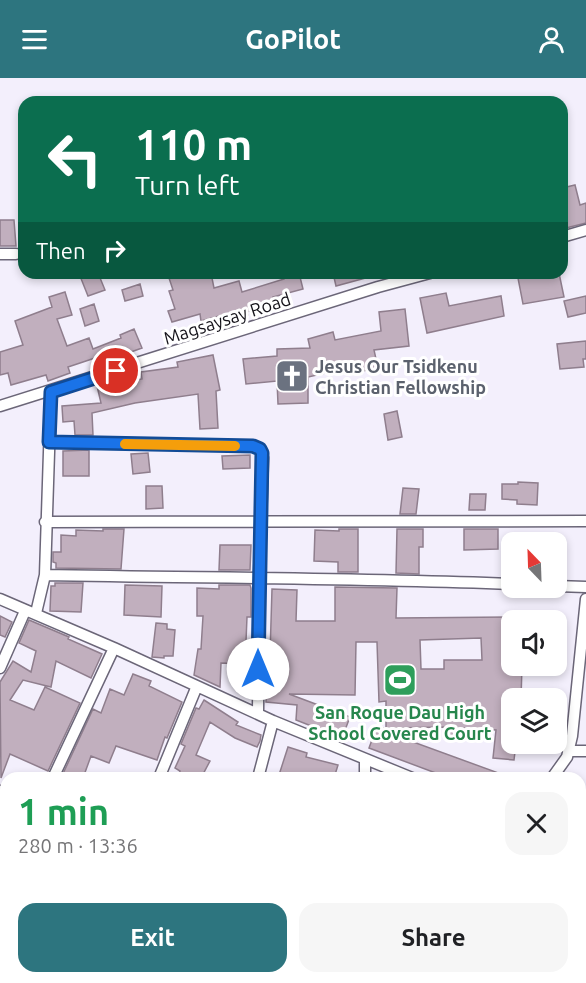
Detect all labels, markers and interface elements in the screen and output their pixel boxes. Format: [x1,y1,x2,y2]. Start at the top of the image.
icon: menu [18,23,51,56]
icon: person [535,23,568,56]
text: GoPilot [245,24,341,54]
icon: left [36,120,114,198]
text: 110 m [135,121,252,168]
text: Turn left [135,170,239,200]
icon: right [98,234,131,267]
text: Then [36,238,86,263]
street label: Magsaysay Road [161,288,293,348]
pin [90,345,141,396]
icon: arrive [99,354,132,387]
place label: Jesus Our Tsidkenu Christian Fellowship [315,356,486,397]
church icon: Jesus Our Tsidkenu Christian Fellowship [274,358,310,394]
north arrow [501,532,567,598]
map controls [501,532,567,754]
button: sound [501,610,567,676]
position arrow [226,637,290,701]
sports icon: San Roque Dau High School Covered Court [382,662,418,698]
button: layers [501,688,567,754]
place label: San Roque Dau High School Covered Court [308,702,492,743]
text: 1 min [18,791,109,832]
button: close [505,792,568,855]
text: 280 m · 13:36 [18,834,138,857]
button: Exit [18,903,287,972]
button: Share [299,903,568,972]

